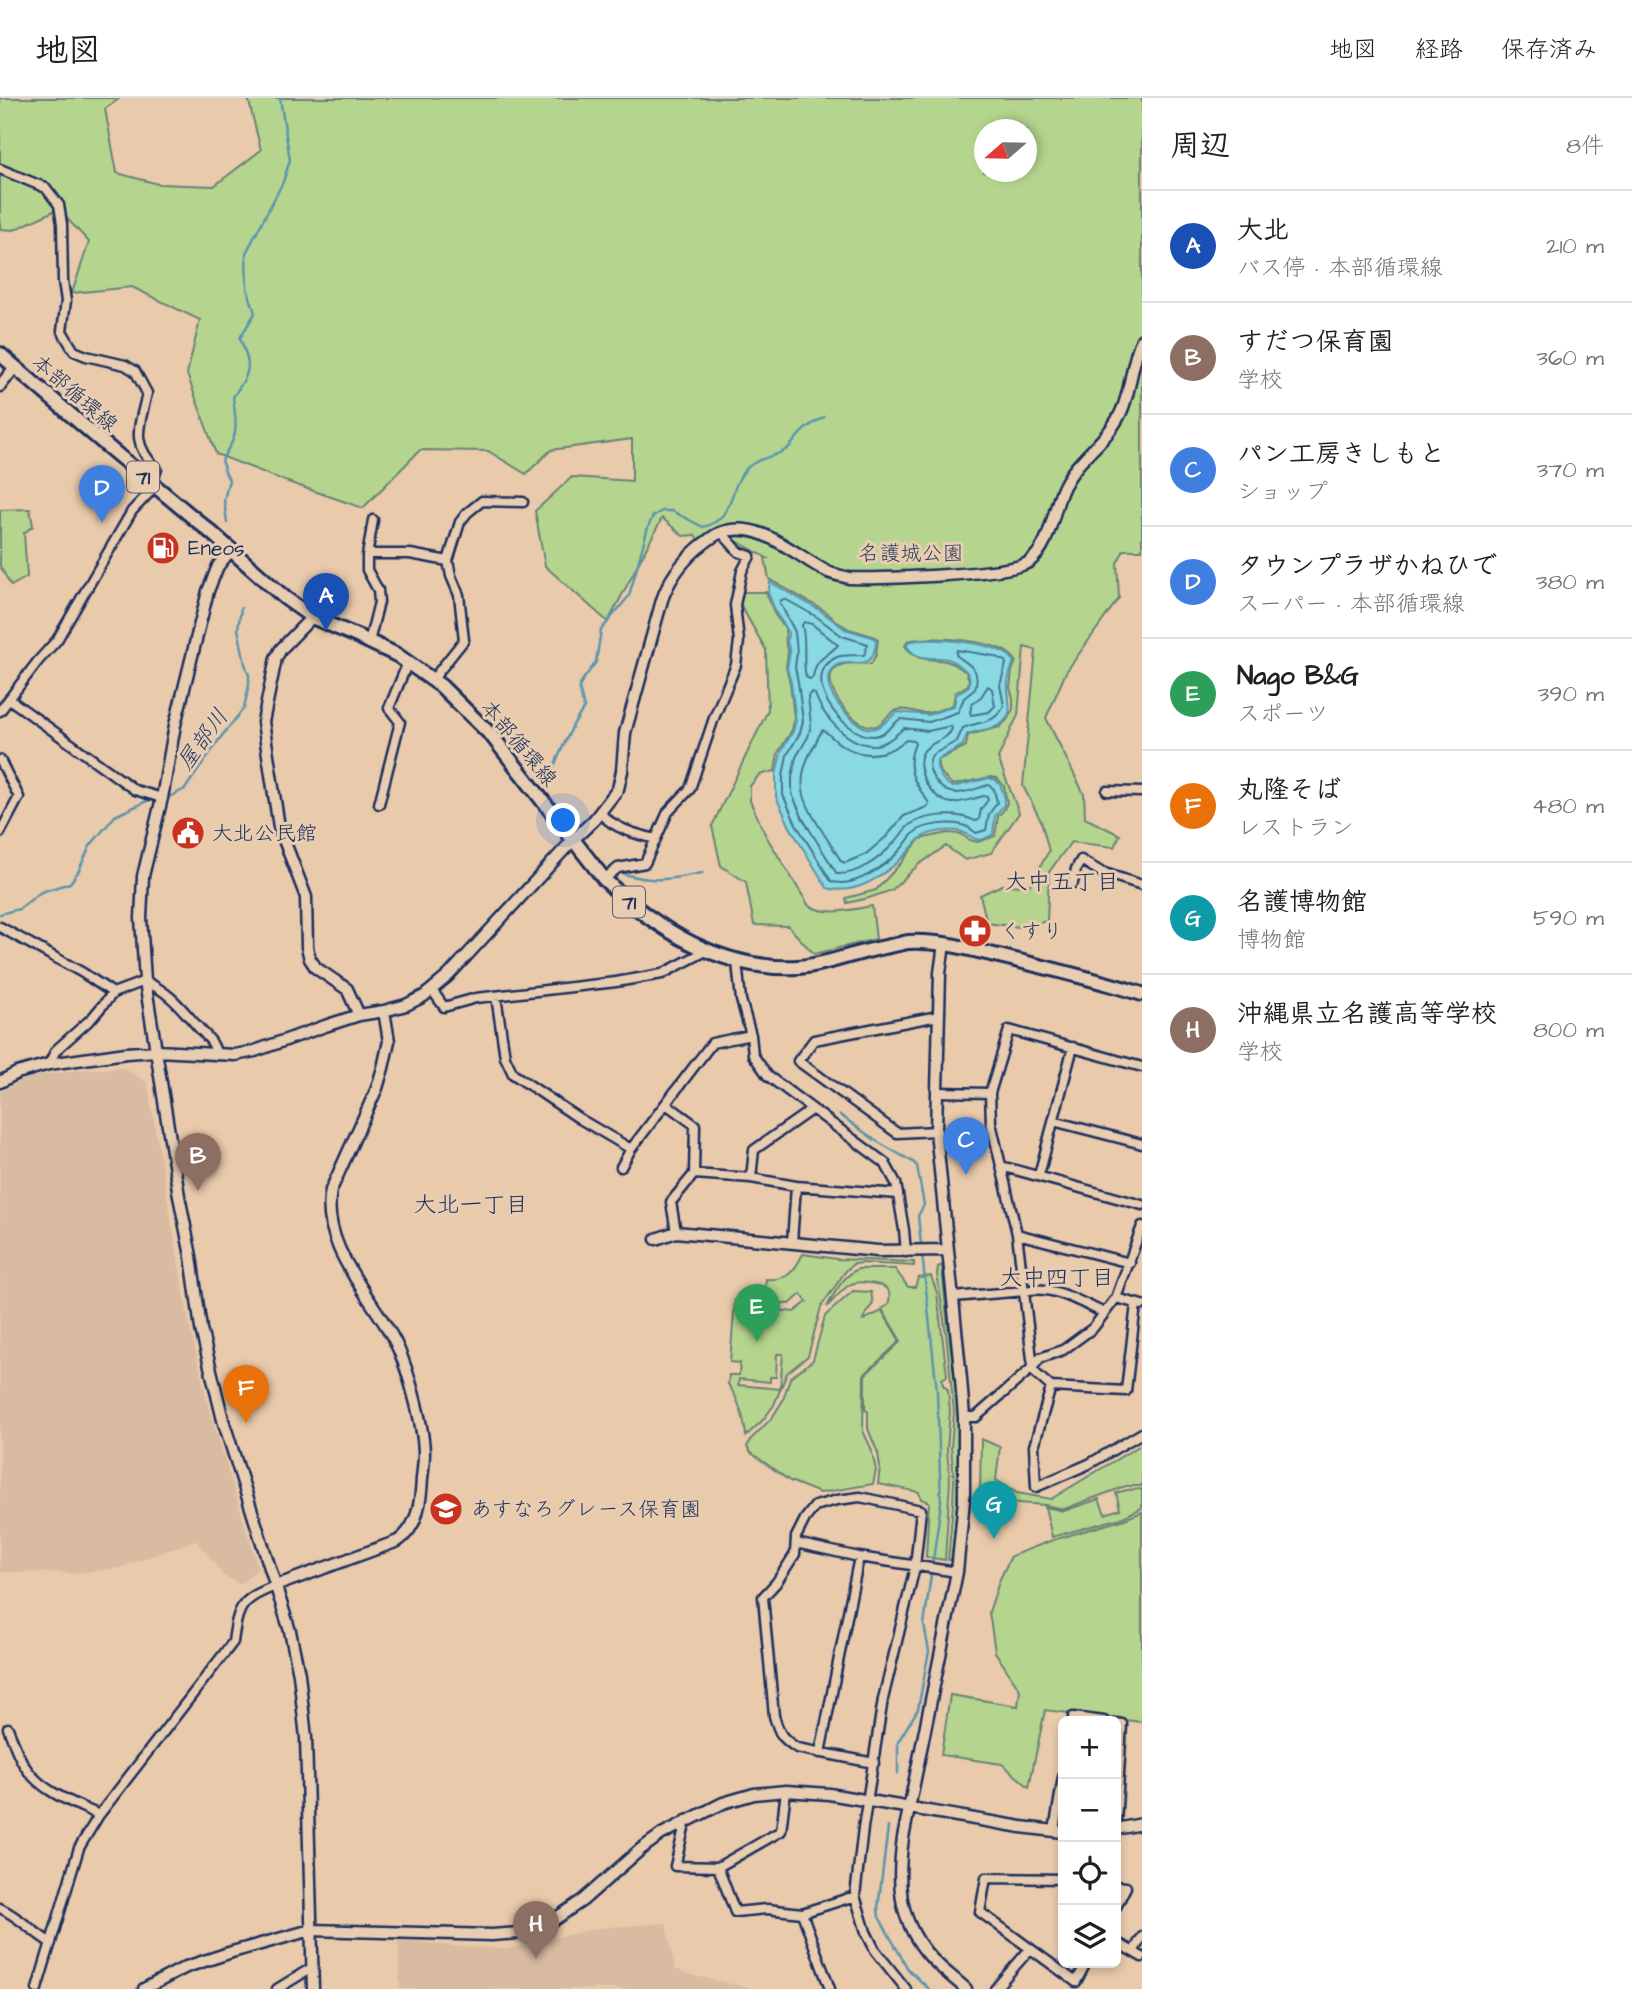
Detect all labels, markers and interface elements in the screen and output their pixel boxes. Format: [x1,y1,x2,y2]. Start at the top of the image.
text: 地図 [35,28,101,74]
text: 地図 [1329,33,1377,67]
text: 経路 [1415,33,1463,67]
text: 保存済み [1501,33,1597,67]
north arrow [974,119,1037,182]
text: 周辺 [1170,125,1230,167]
text: 8件 [1566,130,1604,162]
text: 大北 [1237,212,1289,248]
text: A [1186,230,1200,262]
text: 210 m [1546,230,1604,262]
text: バス停 · 本部循環線 [1237,252,1443,284]
text: すだつ保育園 [1237,324,1394,360]
text: B [1185,342,1201,374]
text: 360 m [1536,342,1604,374]
street label: 本部循環線 [26,348,124,439]
text: 学校 [1237,364,1283,396]
text: パン工房きしもと [1237,436,1445,472]
text: C [1185,454,1201,486]
text: 370 m [1537,454,1604,486]
road number: 71 [127,462,159,492]
pin: D [79,465,125,523]
text: ショップ [1237,476,1328,508]
fuel station icon: Eneos [144,529,182,567]
place label: Eneos [188,534,245,563]
park label: 名護城公園 [859,539,964,568]
text: タウンプラザかねひで [1237,548,1497,584]
text: D [1186,566,1200,598]
text: 380 m [1536,566,1604,598]
pin: A [303,573,349,631]
text: スーパー · 本部循環線 [1237,588,1465,620]
text: Nago B&G [1237,658,1359,694]
text: E [1186,678,1200,710]
text: 390 m [1538,678,1604,710]
street label: 本部循環線 [474,694,563,793]
text: スポーツ [1237,698,1329,730]
water label: 屋部川 [170,702,236,777]
text: 丸隆そば [1237,772,1341,808]
text: F [1185,790,1201,822]
text: 480 m [1532,790,1604,822]
your location [546,803,580,837]
text: レストラン [1237,812,1354,844]
public building icon: 大北公民館 [169,814,207,852]
place label: 大北公民館 [212,819,317,848]
district label: 大中五丁目 [1005,866,1120,898]
text: 名護博物館 [1237,884,1367,920]
road number: 71 [613,887,645,918]
text: G [1185,902,1201,934]
text: 590 m [1533,902,1604,934]
pharmacy icon: くすり [956,912,994,950]
place label: くすり [1000,917,1063,946]
text: 博物館 [1237,924,1306,956]
text: 沖縄県立名護高等学校 [1237,996,1497,1032]
text: H [1186,1014,1200,1046]
text: 800 m [1533,1014,1604,1046]
text: 学校 [1237,1036,1283,1068]
pin: C [943,1117,989,1175]
pin: B [175,1133,221,1191]
district label: 大北一丁目 [414,1189,529,1221]
district label: 大中四丁目 [1000,1262,1115,1294]
pin: E [734,1284,780,1342]
pin: F [223,1365,269,1423]
pin: G [971,1481,1017,1539]
school or university icon: あすなろグレース保育園 [427,1490,465,1528]
place label: あすなろグレース保育園 [471,1495,701,1524]
map controls [1058,1716,1121,1968]
button: + [1058,1716,1121,1779]
button: − [1058,1779,1121,1842]
button: locate [1058,1842,1121,1905]
pin: H [513,1901,559,1959]
button: layers [1058,1905,1121,1968]

